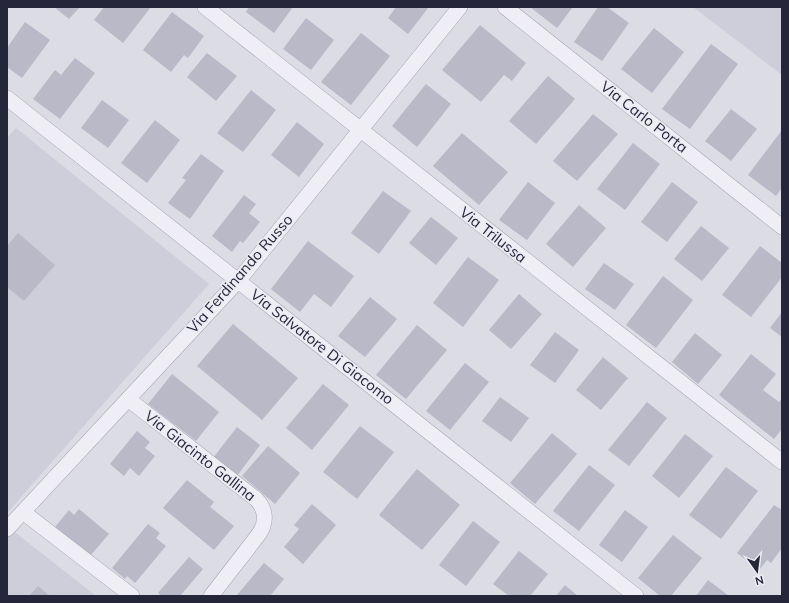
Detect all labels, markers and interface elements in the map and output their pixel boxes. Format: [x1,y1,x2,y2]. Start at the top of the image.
street label: Via Carlo Porta [597,77,692,157]
street label: Via Trilussa [456,202,531,267]
street label: Via Ferdinando Russo [183,210,297,337]
street label: Via Salvatore Di Giacomo [247,285,398,408]
street label: Via Giacinto Gallina [141,406,260,505]
north arrow [737,551,777,591]
text: N [754,573,765,589]

